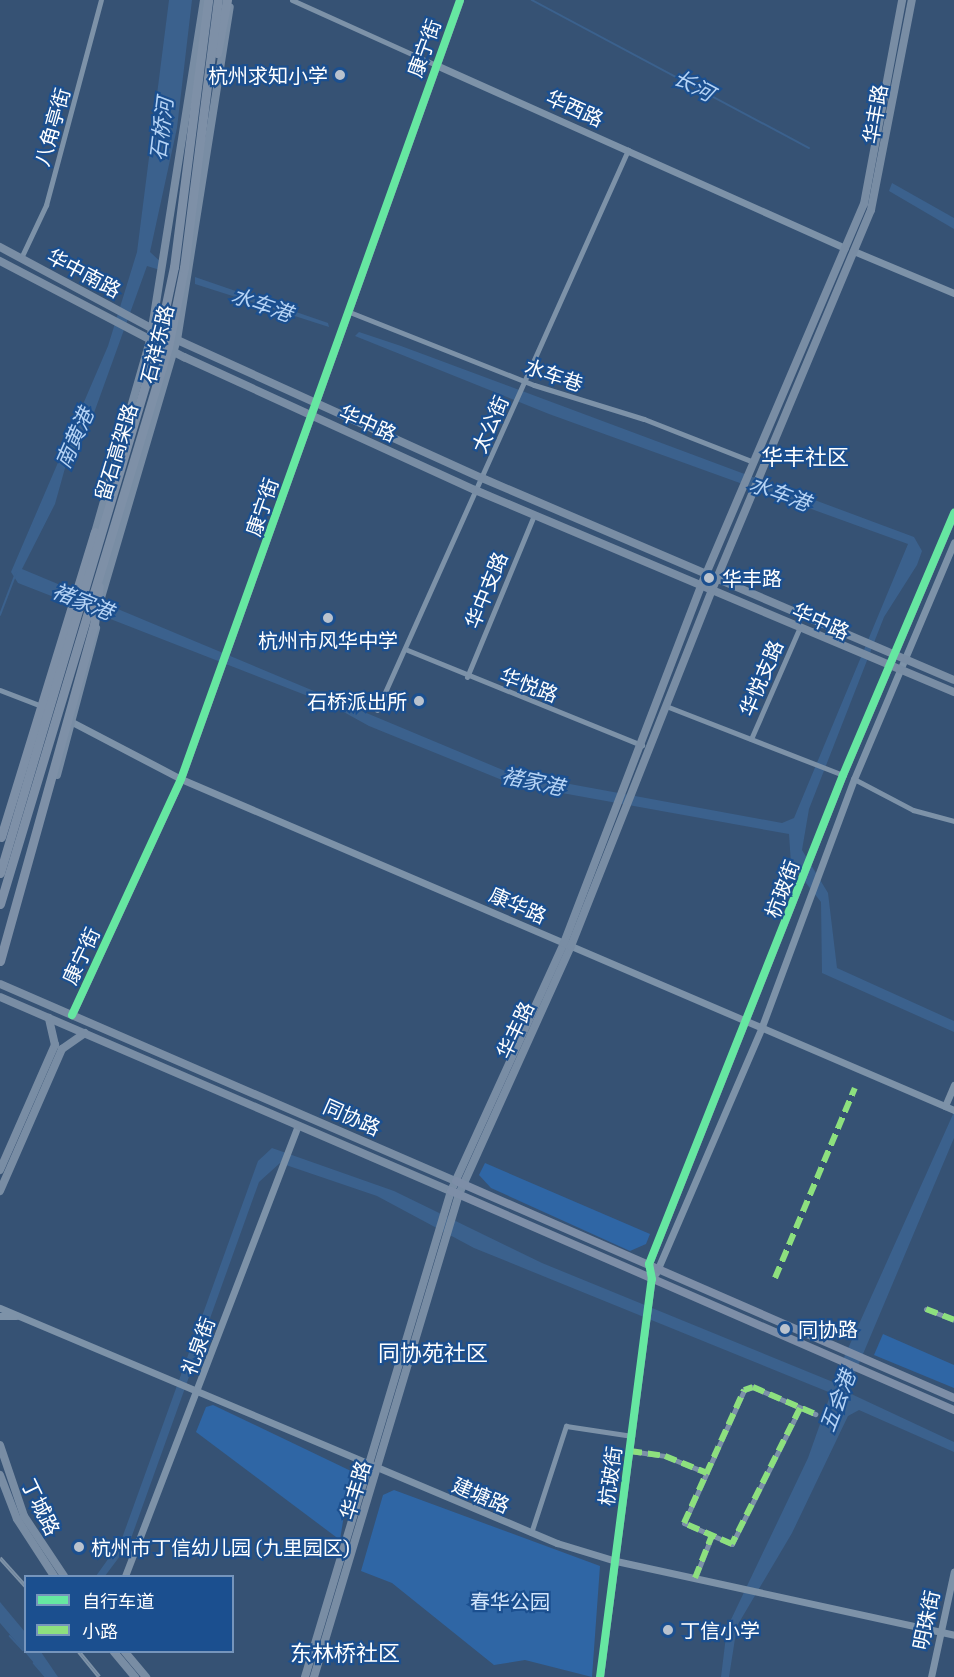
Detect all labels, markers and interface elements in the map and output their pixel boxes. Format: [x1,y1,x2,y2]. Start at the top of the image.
street label: 康宁街 [402,16,446,80]
place label: 杭州求知小学 [208,63,328,87]
water label: 长河 [670,64,718,106]
marker: 杭州求知小学 [333,68,347,82]
street label: 华丰路 [858,82,892,146]
street label: 八角亭街 [29,85,75,169]
street label: 华西路 [543,85,607,131]
water label: 石桥河 [145,96,177,162]
street label: 华中南路 [43,244,125,302]
water label: 水车港 [228,282,296,326]
street label: 石祥东路 [136,302,178,386]
street label: 水车巷 [522,354,586,396]
street label: 太公街 [467,392,513,456]
street label: 华中路 [336,400,400,446]
street label: 留石高架路 [90,401,142,503]
water label: 南黄港 [50,404,98,472]
district label: 华丰社区 [761,444,849,470]
water label: 水车港 [746,470,814,516]
street label: 康宁街 [241,475,283,539]
street label: 华中支路 [460,548,512,632]
place label: 华丰路 [722,566,782,590]
marker: 华丰路 [700,569,718,587]
water label: 褚家港 [49,578,117,624]
street label: 华中路 [789,598,853,644]
marker: 杭州市风华中学 [321,611,335,625]
place label: 杭州市风华中学 [258,628,398,652]
street label: 华悦支路 [734,636,788,720]
street label: 华悦路 [497,663,561,707]
place label: 石桥派出所 [307,689,407,713]
marker: 石桥派出所 [412,694,426,708]
water label: 褚家港 [500,762,566,800]
street label: 杭玻街 [760,857,804,921]
street label: 康华路 [486,882,550,928]
street label: 康宁街 [57,924,105,988]
street label: 华丰路 [491,998,539,1062]
street label: 同协路 [320,1094,384,1140]
street label: 礼泉街 [176,1314,220,1378]
place label: 同协路 [798,1317,858,1341]
marker: 同协路 [776,1320,794,1338]
district label: 同协苑社区 [378,1340,488,1366]
water label: 五会港 [814,1367,860,1435]
street label: 杭玻街 [594,1445,626,1507]
street label: 华丰路 [335,1458,375,1522]
street label: 建塘路 [449,1472,513,1518]
street label: 丁城路 [17,1475,65,1539]
place label: 杭州市丁信幼儿园 (九里园区) [91,1535,350,1559]
marker: 杭州市丁信幼儿园 (九里园区) [72,1540,86,1554]
legend [24,1575,234,1653]
street label: 明珠街 [908,1588,944,1652]
park label: 春华公园 [470,1589,550,1613]
text: 自行车道 [82,1590,154,1612]
place label: 丁信小学 [680,1618,760,1642]
text: 小路 [82,1620,118,1642]
marker: 丁信小学 [661,1623,675,1637]
district label: 东林桥社区 [290,1640,400,1666]

